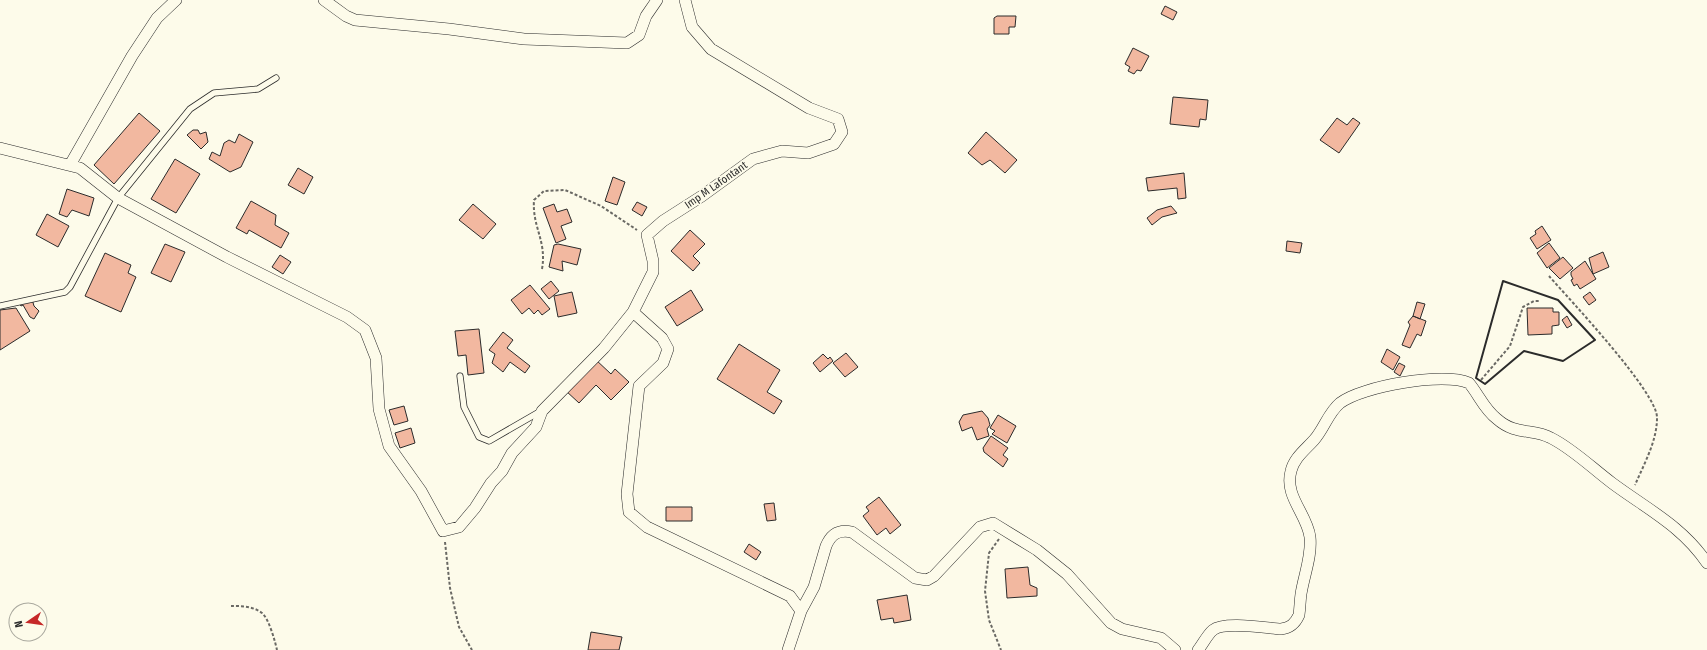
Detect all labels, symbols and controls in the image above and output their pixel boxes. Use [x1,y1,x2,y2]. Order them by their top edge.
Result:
street label: Imp M Lafontant [682,158,750,211]
north arrow [8,602,48,642]
text: N [12,619,26,629]

